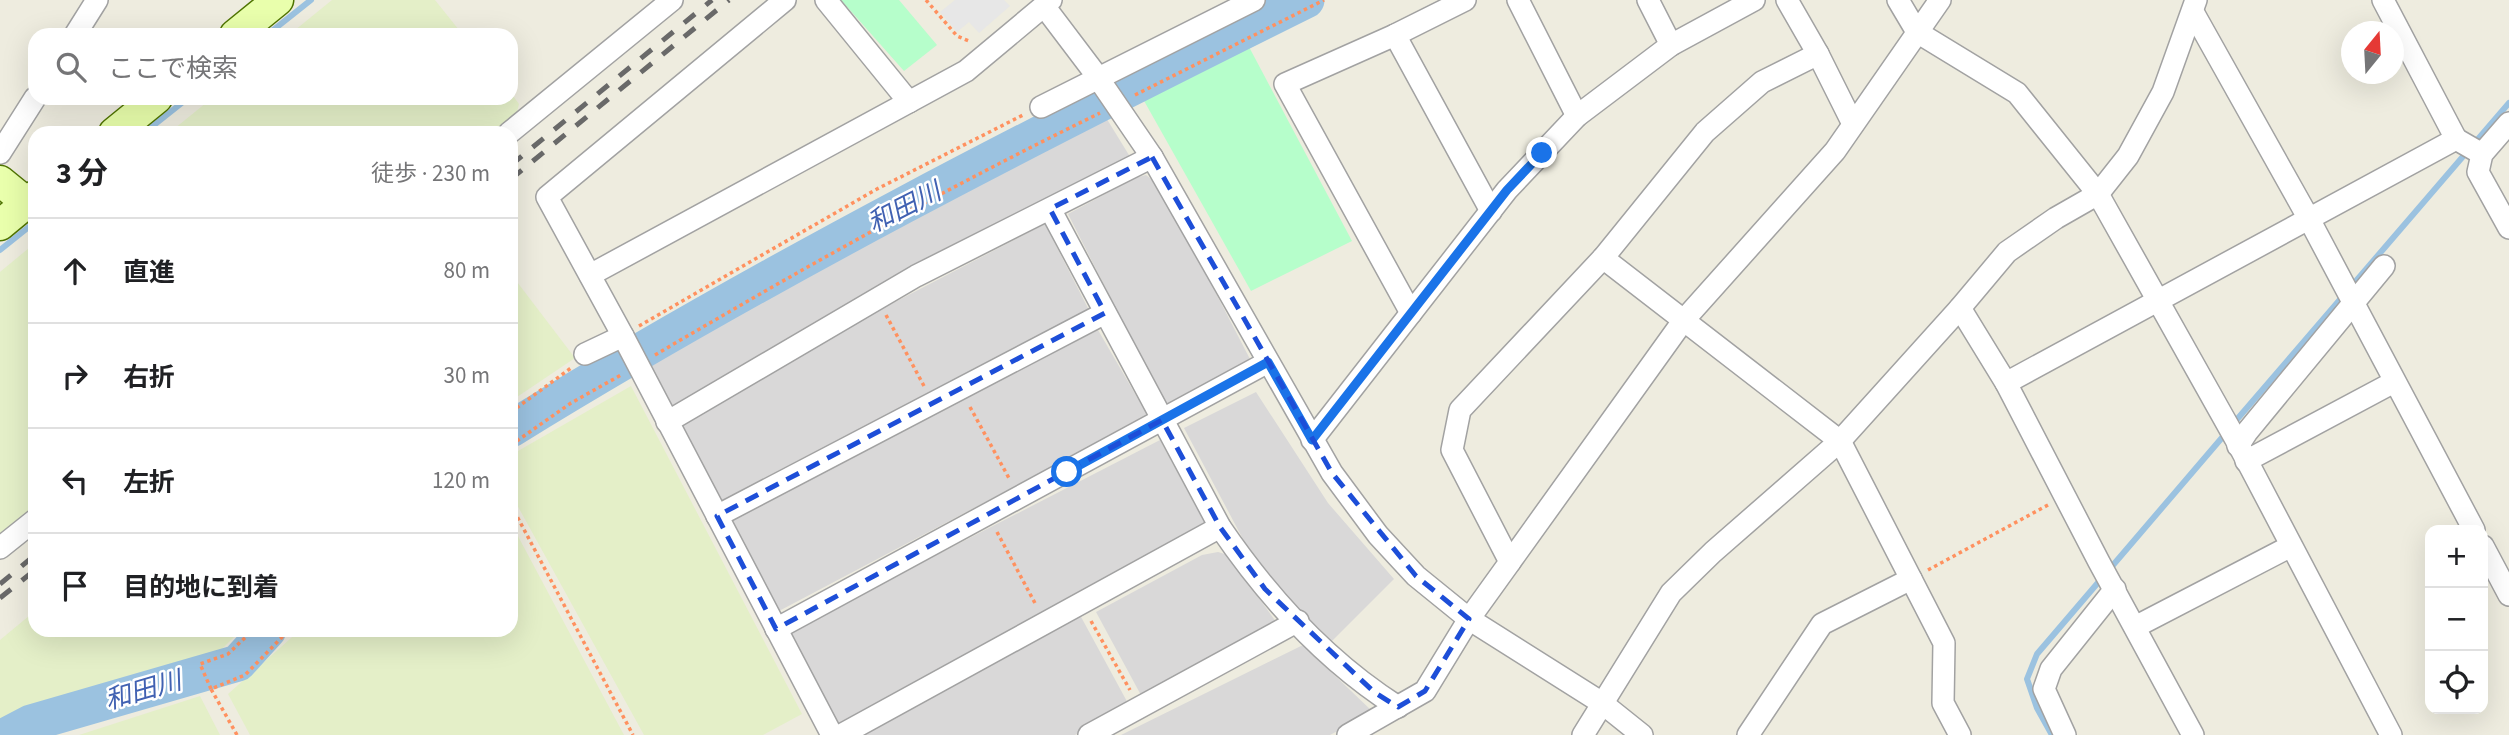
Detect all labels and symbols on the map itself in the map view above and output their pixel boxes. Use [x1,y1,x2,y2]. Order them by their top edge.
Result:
north arrow [2341,21,2404,84]
route end [1526,137,1557,168]
water label: 和田川 [861,172,950,242]
route start [1051,456,1082,487]
water label: 和田川 [101,661,189,719]

